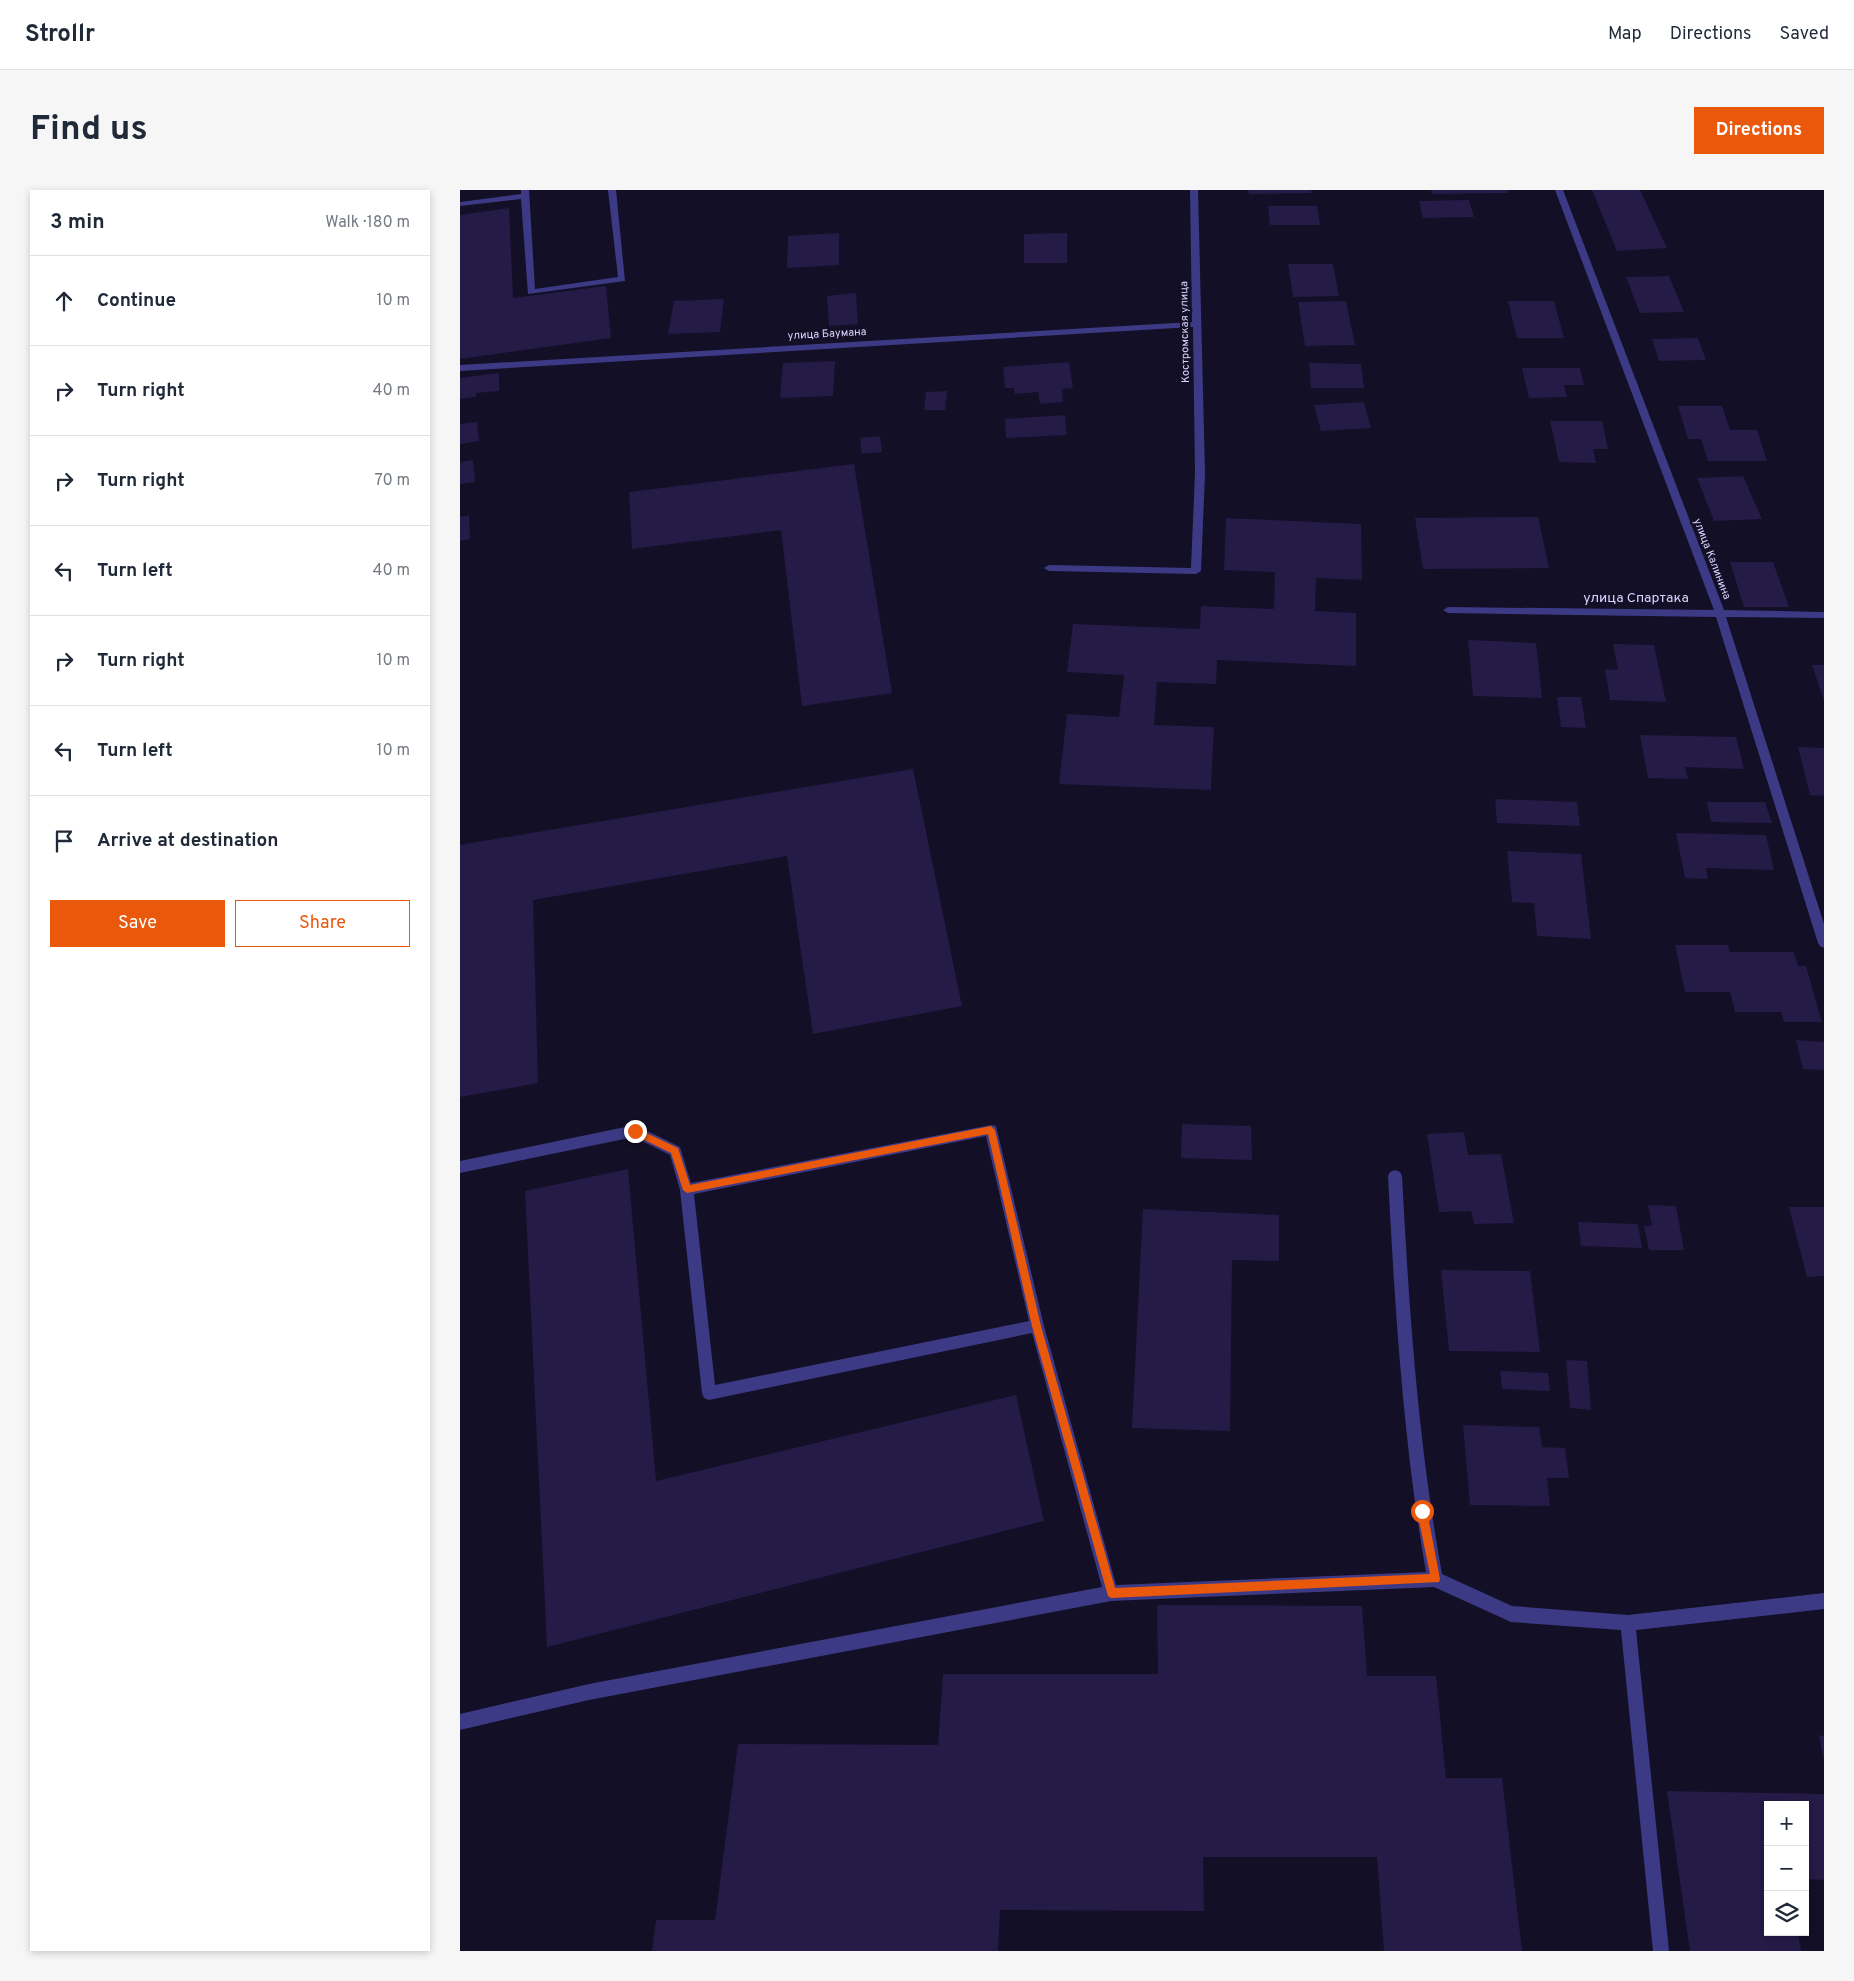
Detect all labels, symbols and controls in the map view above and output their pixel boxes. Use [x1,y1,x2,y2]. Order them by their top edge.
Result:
text: Strollr [25,20,95,50]
text: Map [1608,23,1642,46]
text: Directions [1670,23,1752,46]
text: Saved [1780,23,1829,46]
button: Directions [1694,107,1824,154]
text: Find us [30,108,148,152]
text: 3 min [50,209,105,236]
text: Walk · 180 m [325,213,410,233]
street label: Костромская улица [1177,281,1193,383]
icon: ahead [50,287,78,315]
text: Continue [97,289,176,313]
text: 10 m [376,291,410,311]
street label: улица Баумана [787,325,867,343]
icon: right [50,377,78,405]
text: Turn right [97,379,185,403]
text: 40 m [372,381,410,401]
icon: right [50,467,78,495]
text: Turn right [97,469,185,493]
text: 70 m [375,471,410,491]
street label: улица Калинина [1690,516,1734,602]
icon: left [50,557,78,585]
text: Turn left [97,559,173,583]
text: 40 m [372,561,410,581]
street label: улица Спартака [1583,590,1689,607]
icon: right [50,647,78,675]
text: Turn right [97,649,185,673]
text: 10 m [376,651,410,671]
icon: left [50,737,78,765]
text: Turn left [97,739,173,763]
text: 10 m [376,741,410,761]
icon: arrive [50,827,78,855]
text: Arrive at destination [97,829,278,853]
button: Save [50,900,225,947]
button: Share [235,900,410,947]
route end [624,1120,647,1143]
route start [1411,1500,1434,1523]
map controls [1764,1801,1809,1936]
button: + [1764,1801,1809,1846]
button: − [1764,1846,1809,1891]
button: layers [1764,1891,1809,1936]

